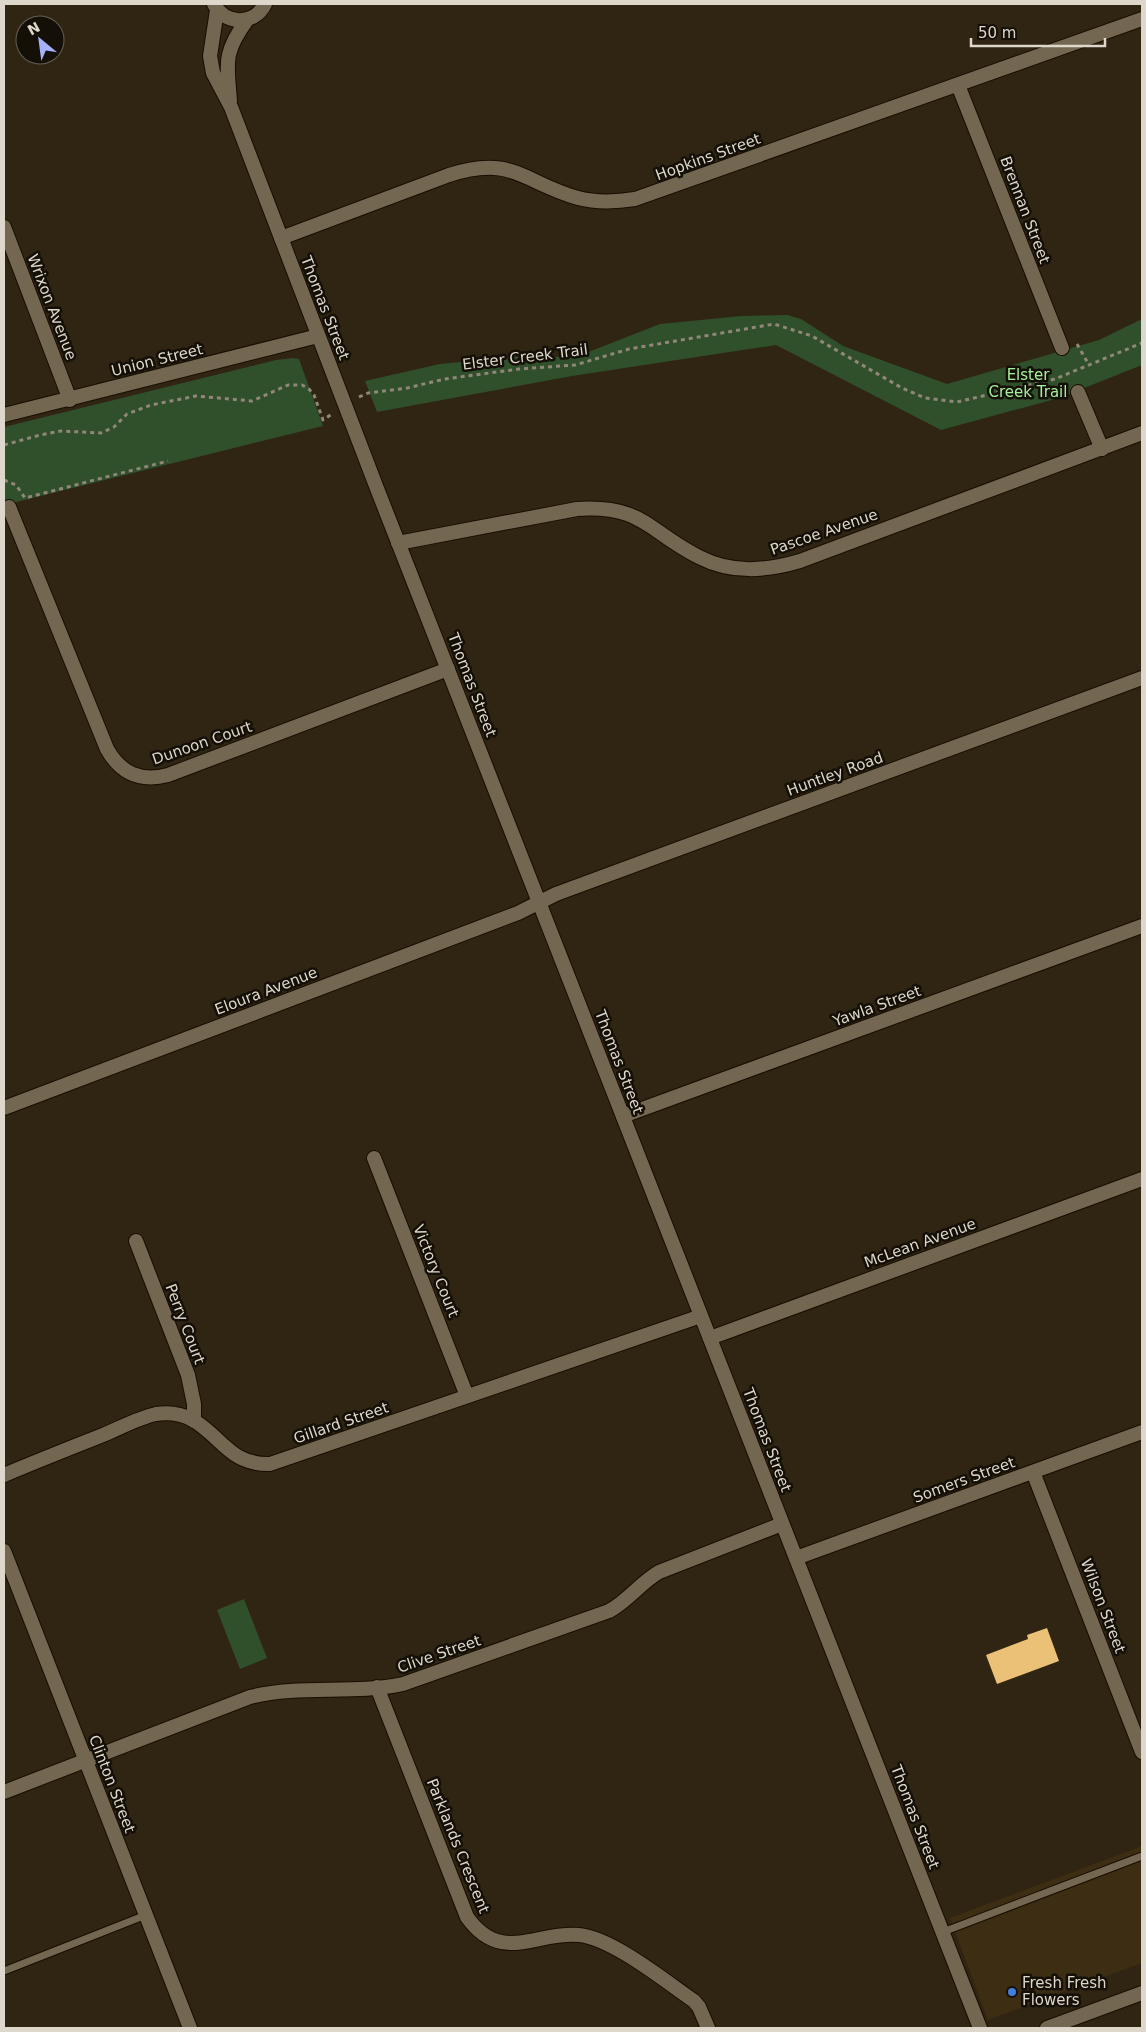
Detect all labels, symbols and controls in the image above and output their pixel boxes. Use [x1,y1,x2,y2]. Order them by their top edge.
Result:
north arrow [15,15,65,65]
scale bar [971,15,1105,47]
text: N [25,19,43,38]
text: 50 m [978,24,1016,42]
street label: Hopkins Street [653,130,763,184]
street label: Brennan Street [996,154,1054,266]
street label: Wrixon Avenue [24,251,80,363]
street label: Thomas Street [297,253,353,363]
street label: Union Street [109,340,205,380]
street label: Elster Creek Trail [461,340,589,374]
park label: Elster Creek Trail [989,366,1067,401]
street label: Pascoe Avenue [768,505,880,559]
street label: Thomas Street [444,630,500,740]
street label: Dunoon Court [150,717,254,769]
street label: Huntley Road [785,748,885,800]
street label: Eloura Avenue [212,963,320,1019]
street label: Yawla Street [830,982,924,1031]
street label: Thomas Street [591,1007,647,1117]
street label: McLean Avenue [862,1214,978,1272]
street label: Victory Court [409,1222,463,1320]
street label: Perry Court [161,1281,209,1367]
street label: Thomas Street [739,1385,795,1495]
street label: Gillard Street [291,1398,391,1448]
street label: Somers Street [911,1453,1017,1507]
street label: Wilson Street [1077,1556,1129,1656]
street label: Clive Street [395,1631,483,1677]
street label: Clinton Street [85,1733,139,1836]
street label: Thomas Street [887,1762,943,1872]
street label: Parklands Crescent [423,1776,493,1916]
place label: Fresh Fresh Flowers [1022,1974,1107,2009]
marker: Fresh Fresh Flowers [1006,1986,1018,1998]

